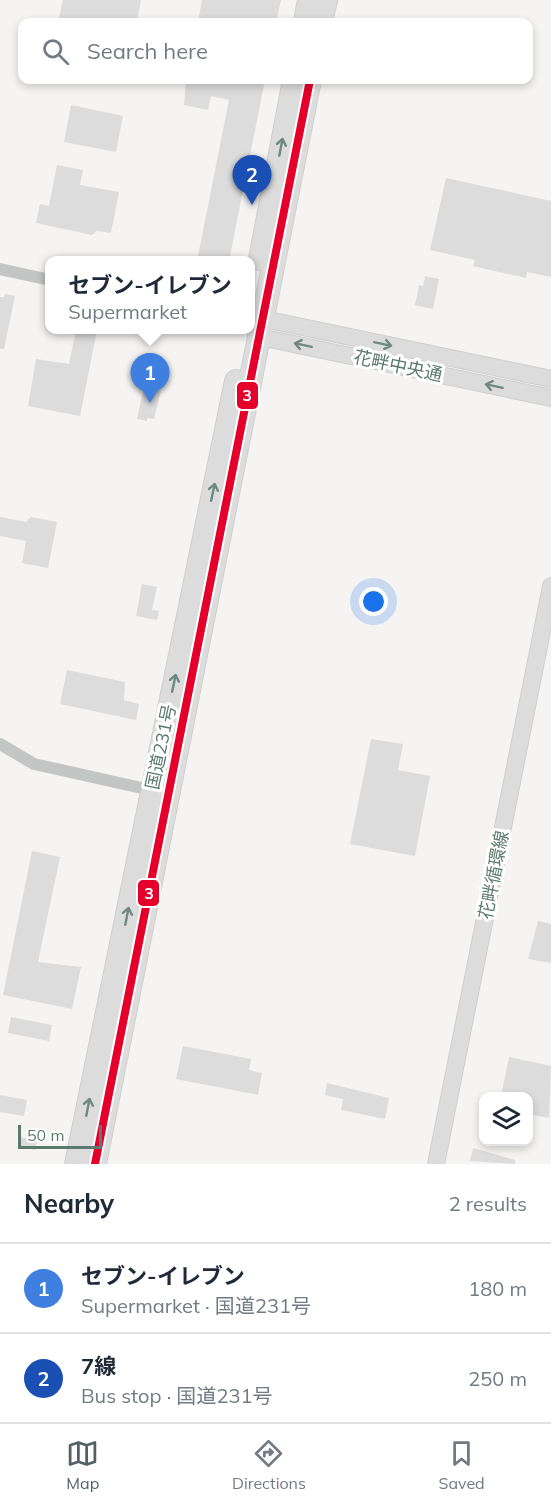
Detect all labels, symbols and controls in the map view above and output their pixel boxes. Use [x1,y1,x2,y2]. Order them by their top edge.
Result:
search box [18,18,533,84]
icon: search [39,35,72,68]
text: Search here [87,37,208,65]
one-way arrow [276,138,287,158]
pin: 2 [232,156,272,205]
popup [45,256,255,334]
text: セブン-イレブン [68,271,232,299]
text: Supermarket [68,299,187,324]
one-way arrow [294,339,313,351]
one-way arrow [373,339,392,350]
street label: 花畔中央通 [352,345,445,386]
pin: 1 [130,354,170,403]
one-way arrow [485,380,504,391]
line badge: 3 [236,381,259,410]
text: 3 [242,385,252,405]
one-way arrow [208,483,219,503]
your location [359,587,388,616]
one-way arrow [169,674,180,694]
street label: 国道231号 [140,702,181,792]
street label: 花畔循環線 [474,829,513,921]
line badge: 3 [137,879,160,907]
text: 3 [144,883,154,903]
one-way arrow [122,906,133,926]
map controls [479,1092,533,1146]
button: layers [479,1092,533,1146]
one-way arrow [83,1097,94,1117]
scale bar [18,1122,102,1150]
text: 50 m [27,1125,64,1145]
text: Nearby [24,1187,114,1220]
text: 2 results [449,1191,527,1216]
text: セブン-イレブン [81,1262,245,1290]
text: 1 [38,1276,50,1301]
text: 180 m [468,1276,527,1301]
text: Supermarket · 国道231号 [81,1293,311,1318]
text: 7線 [81,1352,116,1380]
text: 2 [38,1366,50,1391]
text: 250 m [468,1366,527,1391]
text: Bus stop · 国道231号 [81,1383,272,1408]
tab: Map [66,1437,99,1493]
tab: Directions [232,1437,306,1493]
tab: Saved [439,1437,485,1493]

